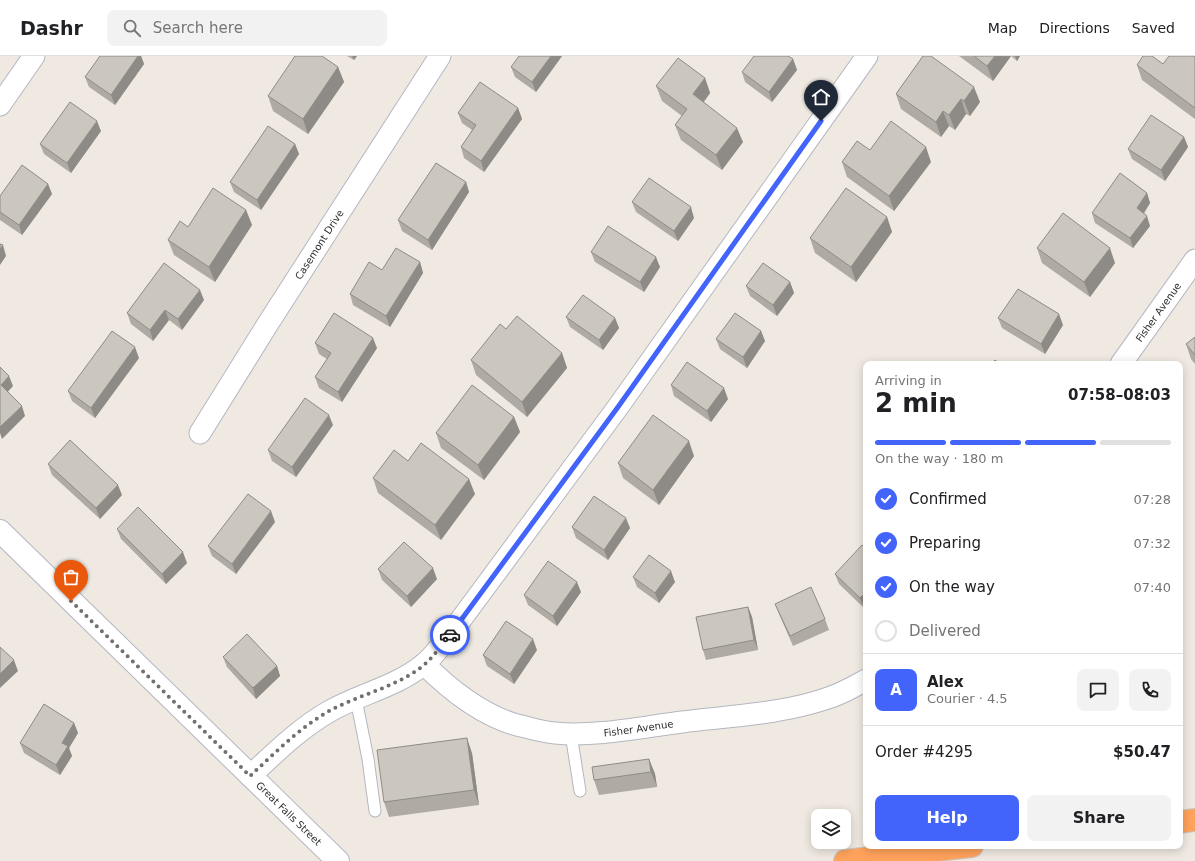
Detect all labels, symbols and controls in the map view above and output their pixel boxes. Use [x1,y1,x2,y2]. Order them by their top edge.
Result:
search box [107,10,387,46]
text: Dashr [20,17,83,39]
icon: search [121,17,143,39]
text: Search here [153,19,243,37]
text: Map [988,20,1017,36]
text: Directions [1039,20,1110,36]
text: Saved [1132,20,1175,36]
pin [804,80,838,121]
icon: home [810,86,832,108]
street label: Casemont Drive [293,208,346,281]
street label: Fisher Avenue [1134,280,1183,344]
text: Arriving in [875,373,942,388]
text: 07:58–08:03 [1068,386,1171,404]
text: 2 min [875,388,957,418]
text: On the way · 180 m [875,451,1003,466]
icon: check [875,488,897,510]
text: Confirmed [909,490,987,508]
text: 07:28 [1134,492,1171,507]
icon: check [875,532,897,554]
text: Preparing [909,534,981,552]
text: 07:32 [1134,536,1171,551]
pin [54,560,88,601]
icon: bag [60,566,82,588]
icon: check [875,576,897,598]
text: On the way [909,578,995,596]
text: 07:40 [1134,580,1171,595]
courier [430,615,470,655]
text: Delivered [909,622,981,640]
icon: car [439,624,461,646]
button: chat [1077,669,1119,711]
button: phone [1129,669,1171,711]
text: Alex [927,673,964,691]
text: A [890,681,902,699]
text: Courier · 4.5 [927,691,1008,706]
street label: Fisher Avenue [603,718,674,738]
text: Order #4295 [875,743,973,761]
text: $50.47 [1113,743,1171,761]
street label: Great Falls Street [254,779,324,848]
button: Help [875,795,1019,841]
button: Share [1027,795,1171,841]
map controls [811,809,851,849]
button: layers [811,809,851,849]

